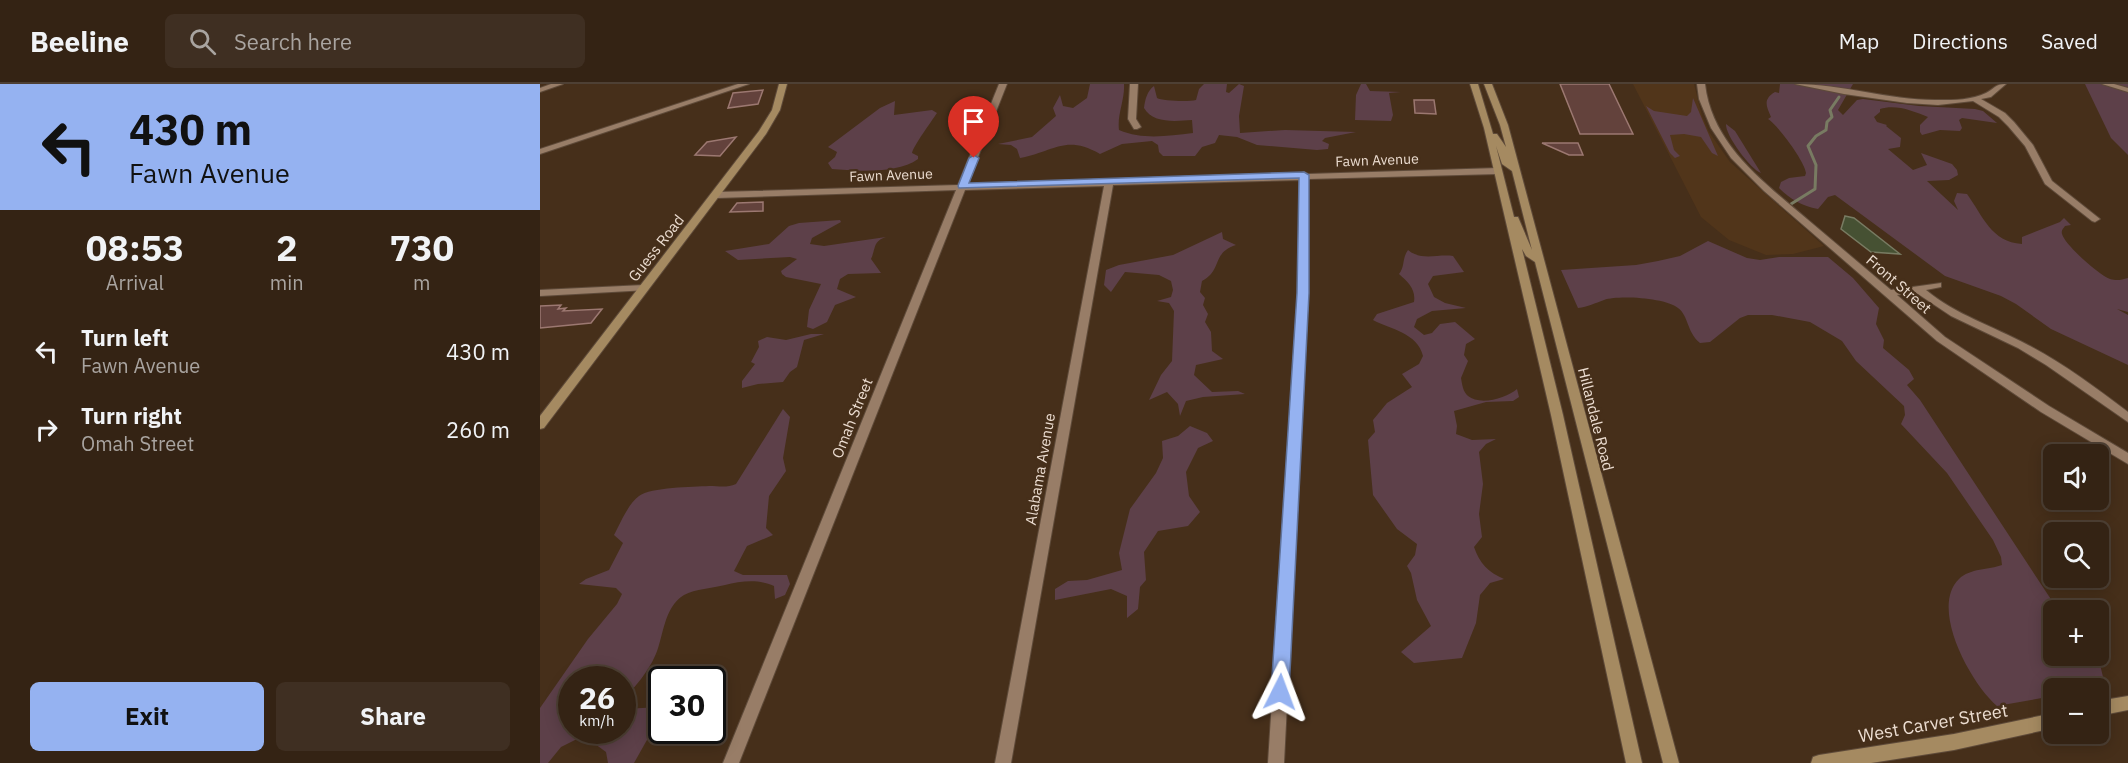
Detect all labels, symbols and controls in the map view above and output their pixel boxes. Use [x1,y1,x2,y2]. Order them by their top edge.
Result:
search box [165,14,585,68]
text: Beeline [30,23,129,60]
icon: search [186,25,219,58]
text: Search here [234,27,352,56]
text: Map [1839,27,1879,55]
text: Directions [1912,27,2008,55]
text: Saved [2041,27,2098,55]
pin [948,96,999,158]
text: 430 m [129,102,252,157]
icon: arrive [957,105,990,138]
icon: left [30,108,108,186]
street label: Fawn Avenue [1335,150,1419,170]
text: Fawn Avenue [129,155,290,190]
street label: Fawn Avenue [849,165,933,185]
street label: Guess Road [624,211,688,285]
text: 08:53 [86,224,184,271]
text: 2 [276,224,298,271]
text: 730 [389,224,454,271]
street label: Front Street [1862,250,1936,318]
text: Arrival [106,269,164,296]
text: min [270,269,304,296]
text: m [413,269,431,296]
text: Turn left [81,323,169,352]
icon: left [30,335,63,368]
text: 430 m [446,337,510,366]
text: Fawn Avenue [81,352,200,379]
street label: Hillandale Road [1574,365,1618,473]
street label: Omah Street [827,375,877,461]
text: Turn right [81,401,182,430]
street label: Alabama Avenue [1021,412,1059,526]
icon: right [30,413,63,446]
text: 260 m [446,415,510,444]
text: Omah Street [81,430,194,457]
map controls [2043,444,2109,744]
button: sound [2043,444,2109,510]
button: search [2043,522,2109,588]
button: + [2043,600,2109,666]
position arrow [1248,660,1312,724]
speed limit sign: 30 [648,666,726,744]
text: 26 [579,678,615,717]
button: − [2043,678,2109,744]
button: Exit [30,682,264,751]
button: Share [276,682,510,751]
street label: West Carver Street [1857,699,2009,747]
text: km/h [579,711,615,730]

